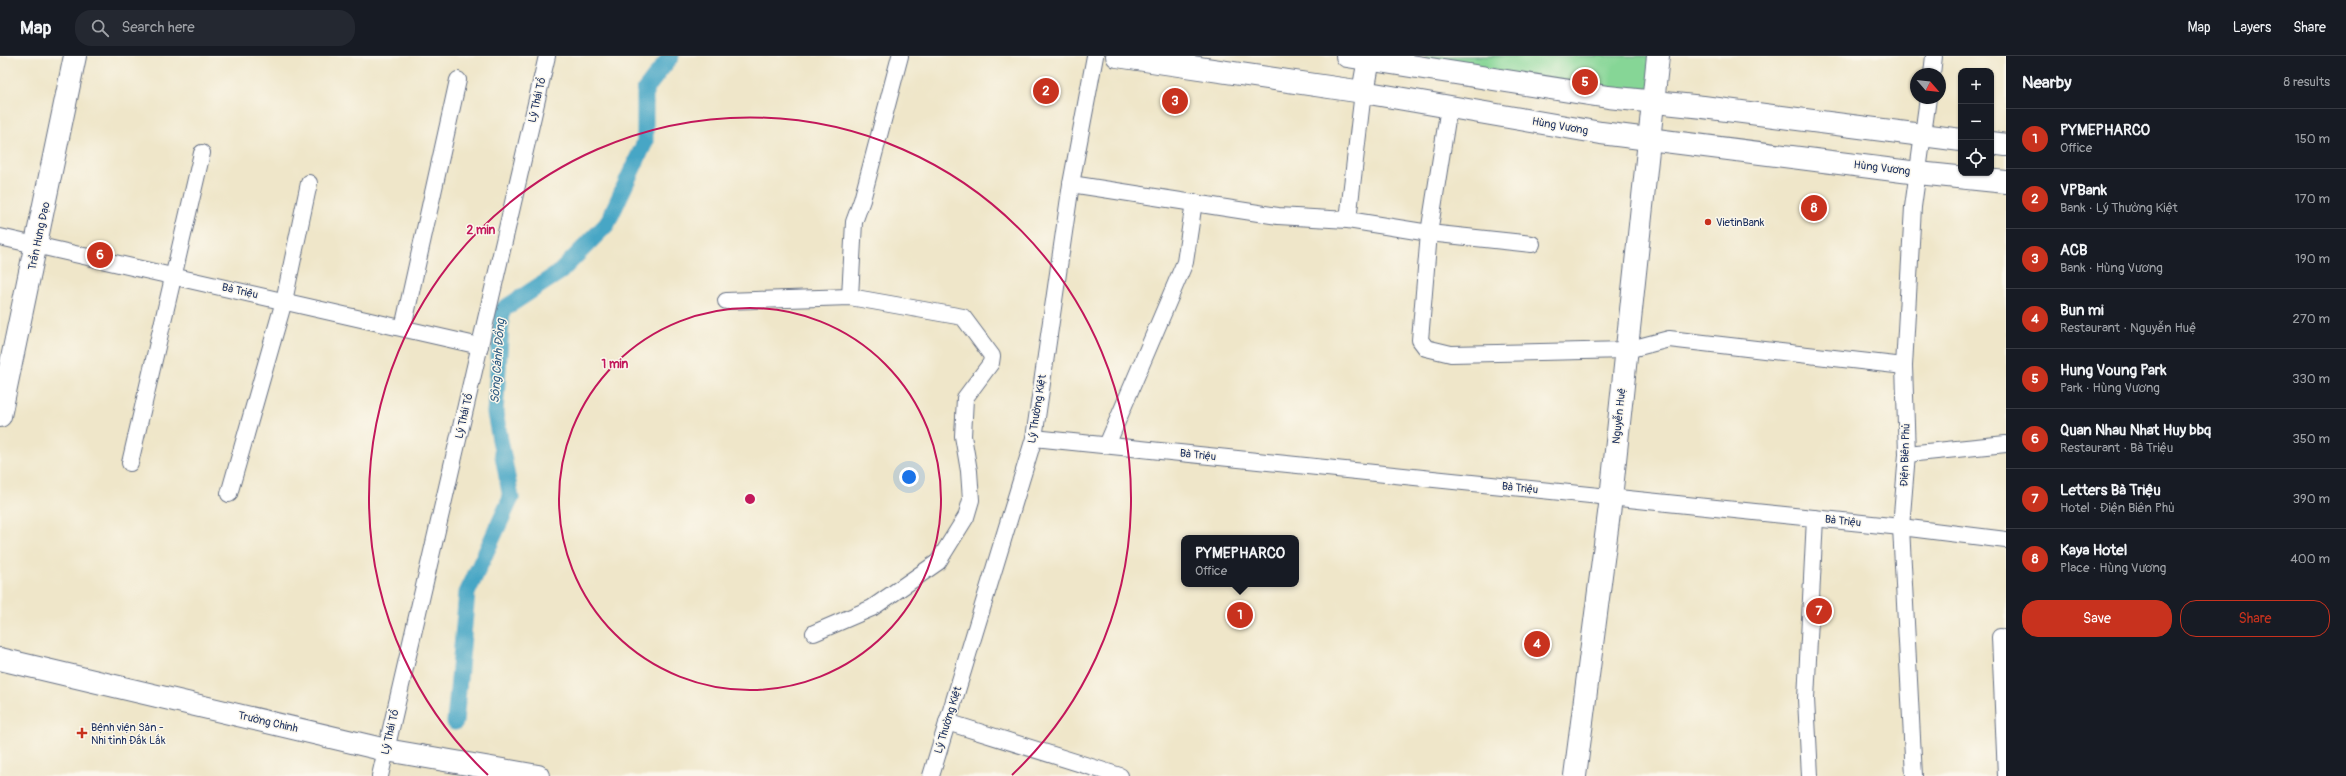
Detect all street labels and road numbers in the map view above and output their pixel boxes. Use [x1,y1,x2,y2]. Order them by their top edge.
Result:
street label: Lý Thái Tổ [525,76,549,124]
street label: Hùng Vương [1531,115,1590,137]
street label: Hùng Vương [1853,158,1911,178]
street label: Trần Hưng Đạo [24,200,53,271]
street label: Bà Triệu [221,281,259,301]
street label: Lý Thường Kiệt [1025,373,1049,444]
street label: Nguyễn Huệ [1609,387,1628,445]
street label: Lý Thái Tổ [452,392,476,440]
street label: Điện Biên Phủ [1897,423,1913,487]
street label: Bà Triệu [1179,447,1217,463]
street label: Bà Triệu [1501,480,1539,496]
street label: Bà Triệu [1824,513,1862,529]
street label: Lý Thường Kiệt [932,684,965,755]
street label: Lý Thái Tổ [378,708,402,756]
street label: Trường Chinh [237,709,299,735]

